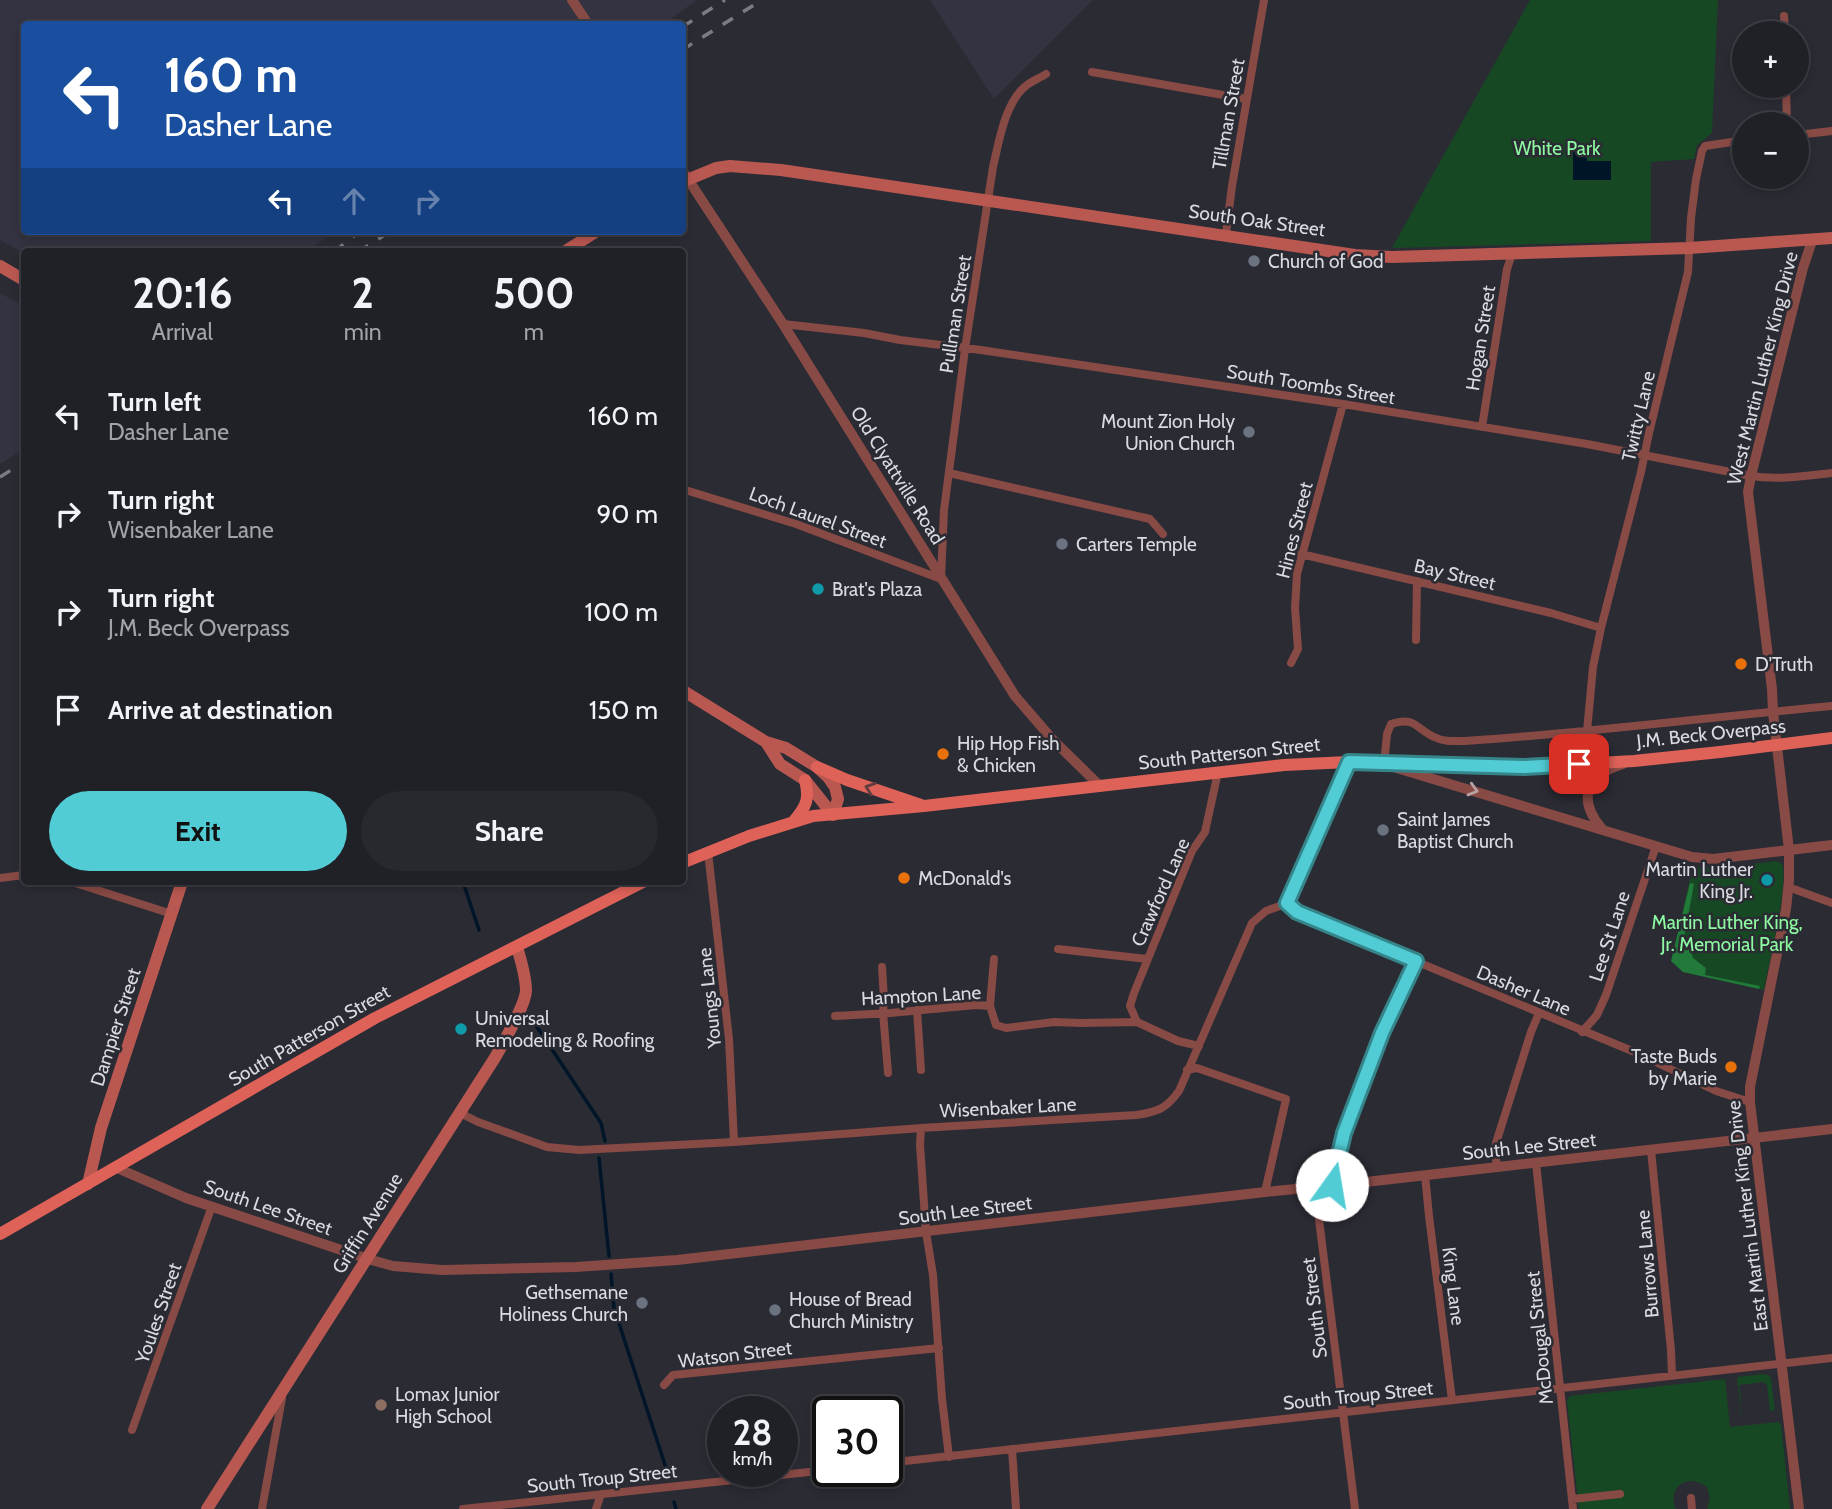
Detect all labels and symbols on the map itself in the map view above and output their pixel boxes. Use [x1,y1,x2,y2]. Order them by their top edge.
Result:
street label: Tillman Street [1207,56,1250,171]
park label: White Park [1514,137,1601,160]
street label: South Oak Street [1187,200,1327,242]
street label: West Martin Luther King Drive [1722,249,1803,487]
place label: Church of God [1268,250,1384,273]
street label: Pullman Street [935,253,976,375]
marker: Church of God [1246,253,1262,269]
street label: Hogan Street [1461,283,1500,392]
street label: South Toombs Street [1225,360,1397,409]
street label: Twitty Lane [1617,368,1660,464]
street label: Old Clyattville Road [846,402,949,549]
place label: Mount Zion Holy Union Church [1101,410,1235,455]
marker: Mount Zion Holy Union Church [1241,424,1257,440]
street label: Hines Street [1271,479,1318,581]
street label: Loch Laurel Street [746,482,890,553]
place label: Carters Temple [1076,533,1197,556]
marker: Carters Temple [1054,536,1070,552]
street label: Bay Street [1412,554,1498,595]
place label: Brat's Plaza [832,578,922,601]
marker: Brat's Plaza [810,581,826,597]
place label: D'Truth [1755,653,1813,676]
marker: D'Truth [1733,656,1749,672]
street label: J.M. Beck Overpass [1634,714,1787,753]
place label: Hip Hop Fish & Chicken [957,732,1060,777]
street label: South Patterson Street [1137,732,1322,774]
pin [1549,734,1609,794]
marker: Hip Hop Fish & Chicken [935,746,951,762]
one-way arrow [865,781,877,796]
one-way arrow [1466,782,1478,796]
place label: Saint James Baptist Church [1397,808,1514,853]
marker: Saint James Baptist Church [1375,822,1391,838]
street label: Crawford Lane [1126,834,1195,950]
place label: Martin Luther King Jr. [1645,858,1753,903]
place label: McDonald's [918,867,1012,890]
marker: McDonald's [896,870,912,886]
marker: Martin Luther King Jr. [1759,872,1775,888]
street label: Lee St Lane [1584,888,1635,984]
park label: Martin Luther King, Jr. Memorial Park [1651,911,1803,956]
street label: Youngs Lane [693,946,726,1050]
street label: Dasher Lane [1473,960,1575,1021]
street label: Dampier Street [86,965,146,1089]
street label: South Patterson Street [224,980,395,1091]
street label: Hampton Lane [860,981,982,1010]
place label: Universal Remodeling & Roofing [475,1007,655,1052]
marker: Universal Remodeling & Roofing [453,1021,469,1037]
place label: Taste Buds by Marie [1631,1045,1717,1090]
marker: Taste Buds by Marie [1723,1059,1739,1075]
street label: Wisenbaker Lane [939,1092,1077,1123]
street label: East Martin Luther King Drive [1722,1099,1773,1333]
street label: South Lee Street [1461,1128,1598,1165]
position arrow [1295,1148,1369,1222]
street label: Griffin Avenue [327,1168,408,1278]
street label: South Lee Street [201,1175,336,1240]
street label: South Lee Street [897,1191,1034,1230]
street label: Burrows Lane [1631,1209,1664,1319]
street label: King Lane [1437,1246,1470,1327]
street label: South Street [1297,1256,1332,1360]
street label: Youles Street [130,1259,187,1367]
street label: McDougal Street [1521,1270,1558,1406]
place label: Gethsemane Holiness Church [499,1281,628,1326]
place label: House of Bread Church Ministry [789,1288,914,1333]
marker: Gethsemane Holiness Church [634,1295,650,1311]
marker: House of Bread Church Ministry [767,1302,783,1318]
street label: Watson Street [677,1336,794,1373]
street label: South Troup Street [1282,1376,1435,1415]
place label: Lomax Junior High School [395,1383,500,1428]
speed limit sign: 30 [812,1396,903,1487]
marker: Lomax Junior High School [373,1397,389,1413]
street label: South Troup Street [526,1459,679,1498]

